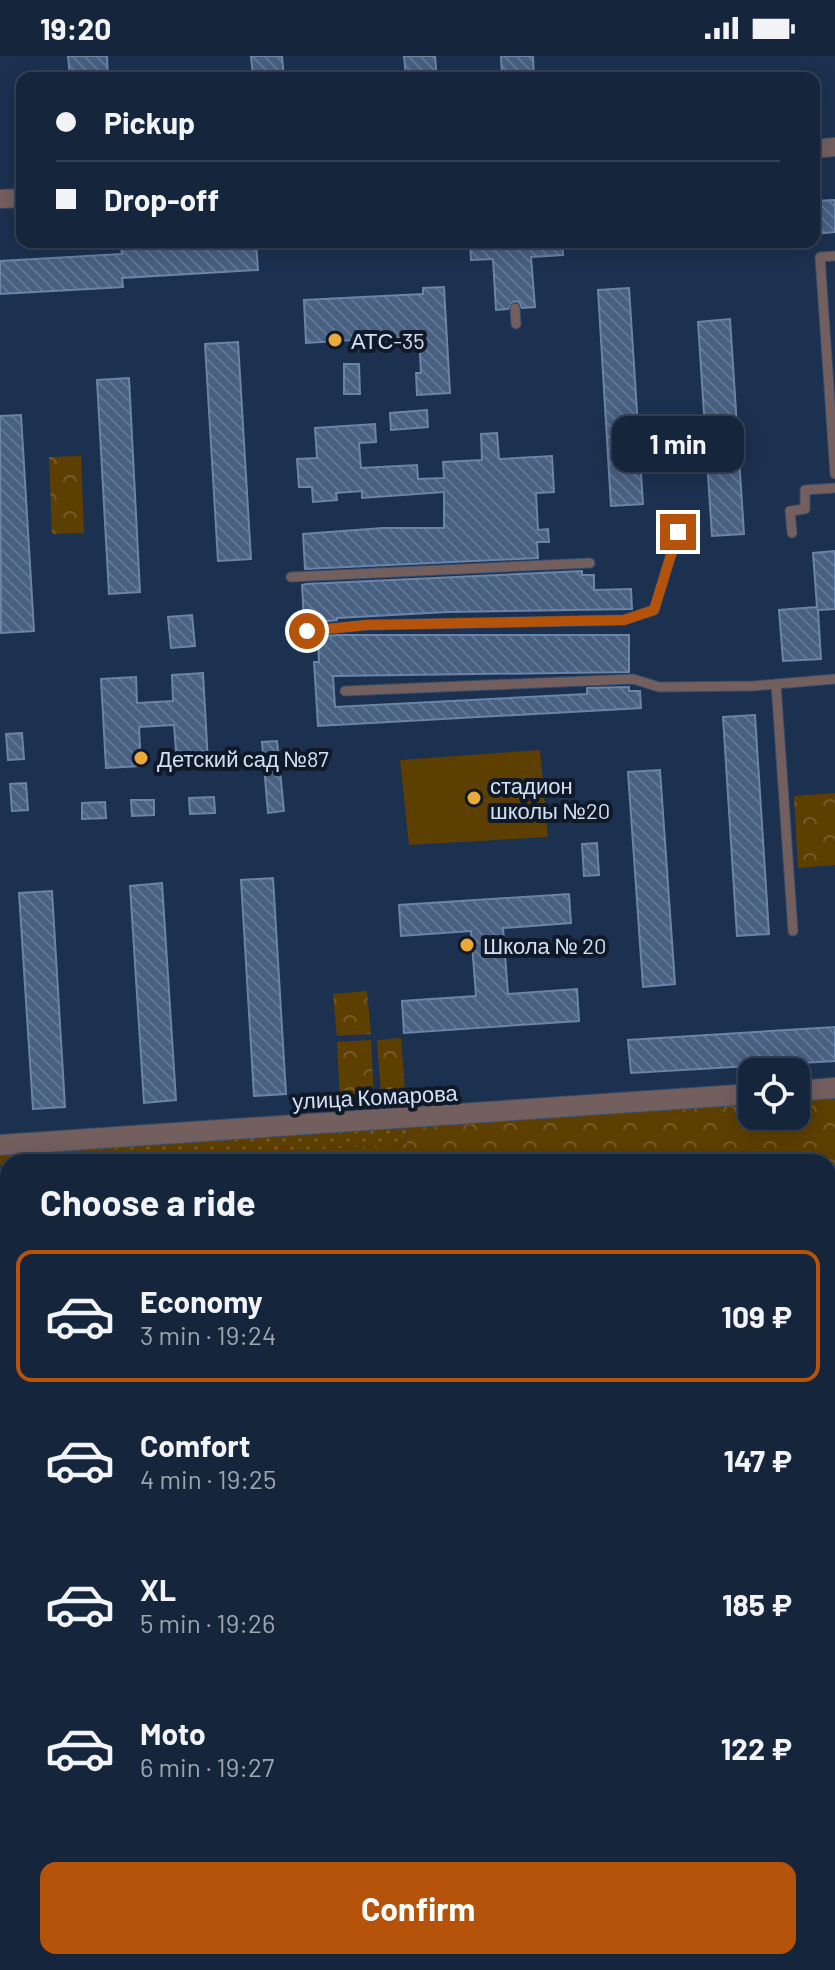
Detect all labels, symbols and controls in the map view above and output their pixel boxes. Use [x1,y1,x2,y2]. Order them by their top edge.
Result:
text: 19:20 [40,10,111,46]
text: Pickup [104,104,195,140]
text: Drop-off [104,181,219,217]
place label: АТС-35 [351,327,425,353]
marker: АТС-35 [326,331,344,349]
callout: 1 min [612,416,744,472]
text: 1 min [650,428,706,459]
route end [660,514,696,550]
route start [289,613,325,649]
place label: Детский сад №87 [157,745,329,772]
marker: Детский сад №87 [132,749,150,767]
place label: стадион школы №20 [490,772,610,823]
marker: стадион школы №20 [465,789,483,807]
place label: Школа № 20 [483,932,606,958]
marker: Школа № 20 [458,936,476,954]
map controls [738,1058,810,1130]
button: locate [738,1058,810,1130]
street label: улица Комарова [292,1079,459,1114]
text: Choose a ride [40,1180,256,1223]
icon: car [44,1280,116,1352]
text: Economy [140,1283,263,1319]
text: 109 ₽ [721,1298,792,1334]
text: 3 min · 19:24 [140,1319,276,1350]
icon: car [44,1424,116,1496]
text: Comfort [140,1427,250,1463]
text: 147 ₽ [723,1442,792,1478]
text: 4 min · 19:25 [140,1463,276,1494]
icon: car [44,1568,116,1640]
text: XL [140,1571,176,1607]
text: 185 ₽ [722,1586,792,1622]
text: 5 min · 19:26 [140,1607,275,1638]
icon: car [44,1712,116,1784]
text: Moto [140,1715,206,1751]
text: 122 ₽ [721,1730,792,1766]
text: 6 min · 19:27 [140,1751,274,1782]
button: Confirm [40,1862,796,1954]

